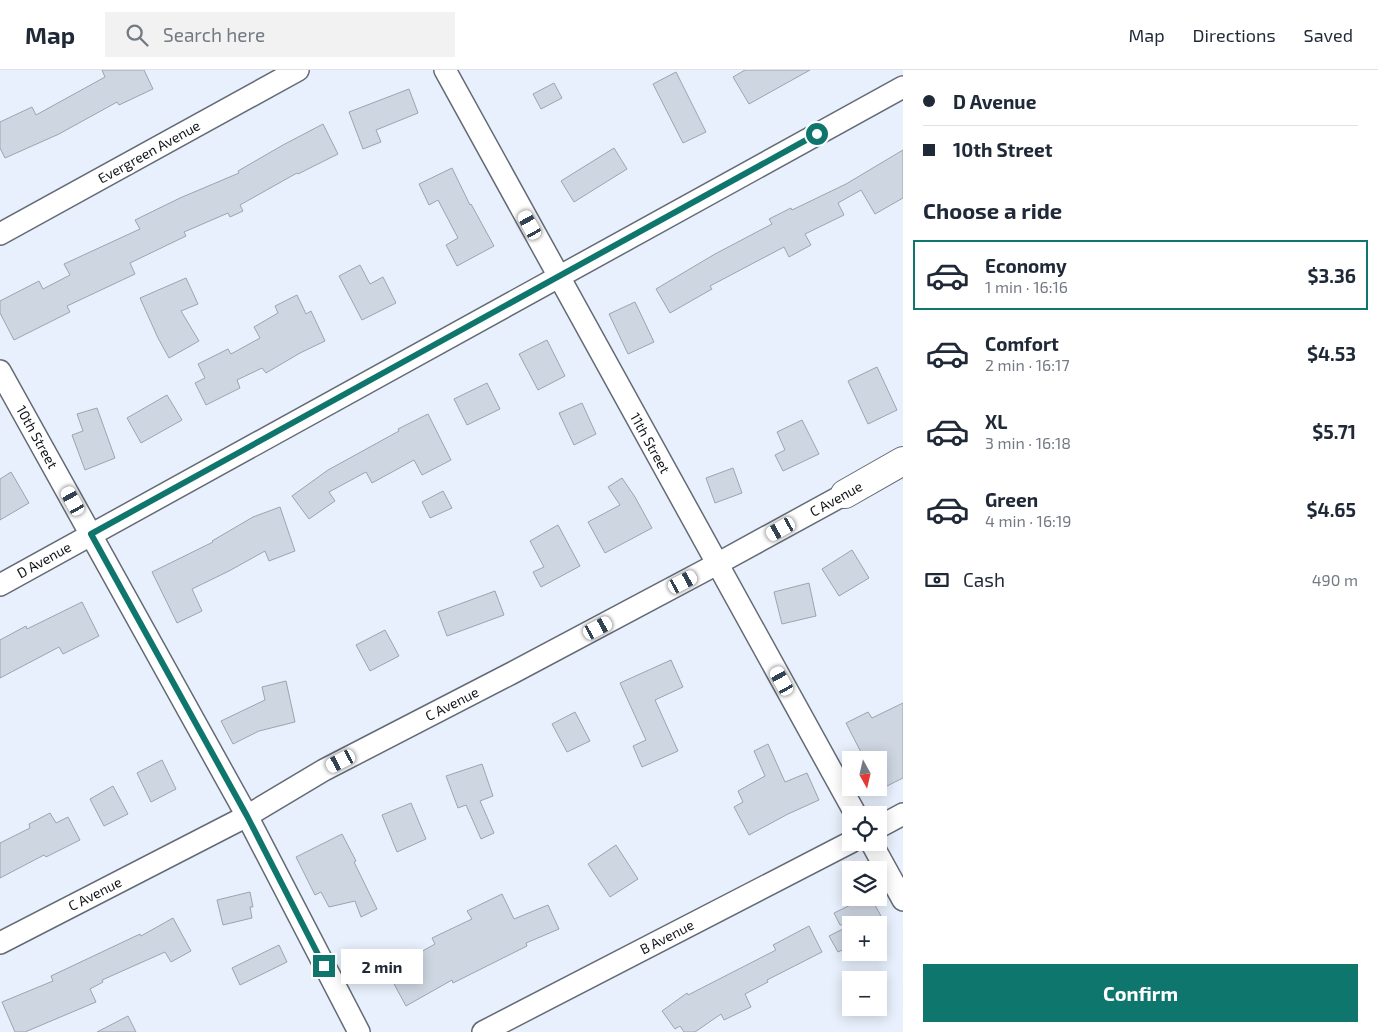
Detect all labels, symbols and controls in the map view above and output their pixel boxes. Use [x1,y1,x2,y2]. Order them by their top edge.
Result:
search box [105,12,455,57]
text: Map [25,20,75,49]
icon: search [123,21,151,49]
text: Search here [163,23,265,46]
text: Map [1128,24,1165,46]
text: Directions [1193,24,1276,46]
text: Saved [1304,24,1353,46]
text: D Avenue [953,90,1036,113]
street label: Evergreen Avenue [95,116,203,187]
route start [806,123,828,145]
text: 10th Street [953,138,1053,161]
text: Choose a ride [923,197,1062,223]
car [516,208,543,242]
icon: car [925,253,970,298]
text: Economy [985,254,1067,277]
text: $3.36 [1308,264,1356,287]
text: 1 min · 16:16 [985,277,1068,296]
icon: car [925,331,970,376]
text: Comfort [985,332,1059,355]
text: $4.53 [1307,342,1356,365]
text: 2 min · 16:17 [985,355,1070,374]
street label: 10th Street [13,402,62,471]
street label: 11th Street [627,409,674,476]
icon: car [925,409,970,454]
text: XL [985,410,1007,433]
text: $5.71 [1312,420,1356,443]
text: 3 min · 16:18 [985,433,1071,452]
street label: C Avenue [806,477,865,520]
car [59,484,86,518]
icon: car [925,487,970,532]
text: Green [985,488,1038,511]
text: $4.65 [1307,498,1356,521]
text: 4 min · 16:19 [985,511,1071,530]
car [764,515,797,543]
street label: D Avenue [14,538,74,581]
icon: cash [923,566,951,594]
car [666,568,699,596]
text: Cash [963,568,1005,591]
text: 490 m [1312,570,1358,589]
car [581,614,614,642]
car [768,664,795,698]
street label: C Avenue [422,683,481,724]
car [324,748,357,774]
north arrow [842,751,888,796]
map controls [842,751,887,1016]
button: locate [842,806,887,851]
button: layers [842,861,887,906]
street label: C Avenue [65,873,124,914]
street label: B Avenue [637,916,697,957]
button: + [842,916,887,961]
callout: 2 min [342,948,424,984]
route end [313,955,335,977]
text: 2 min [362,957,402,976]
button: Confirm [923,964,1358,1022]
button: − [842,971,887,1016]

